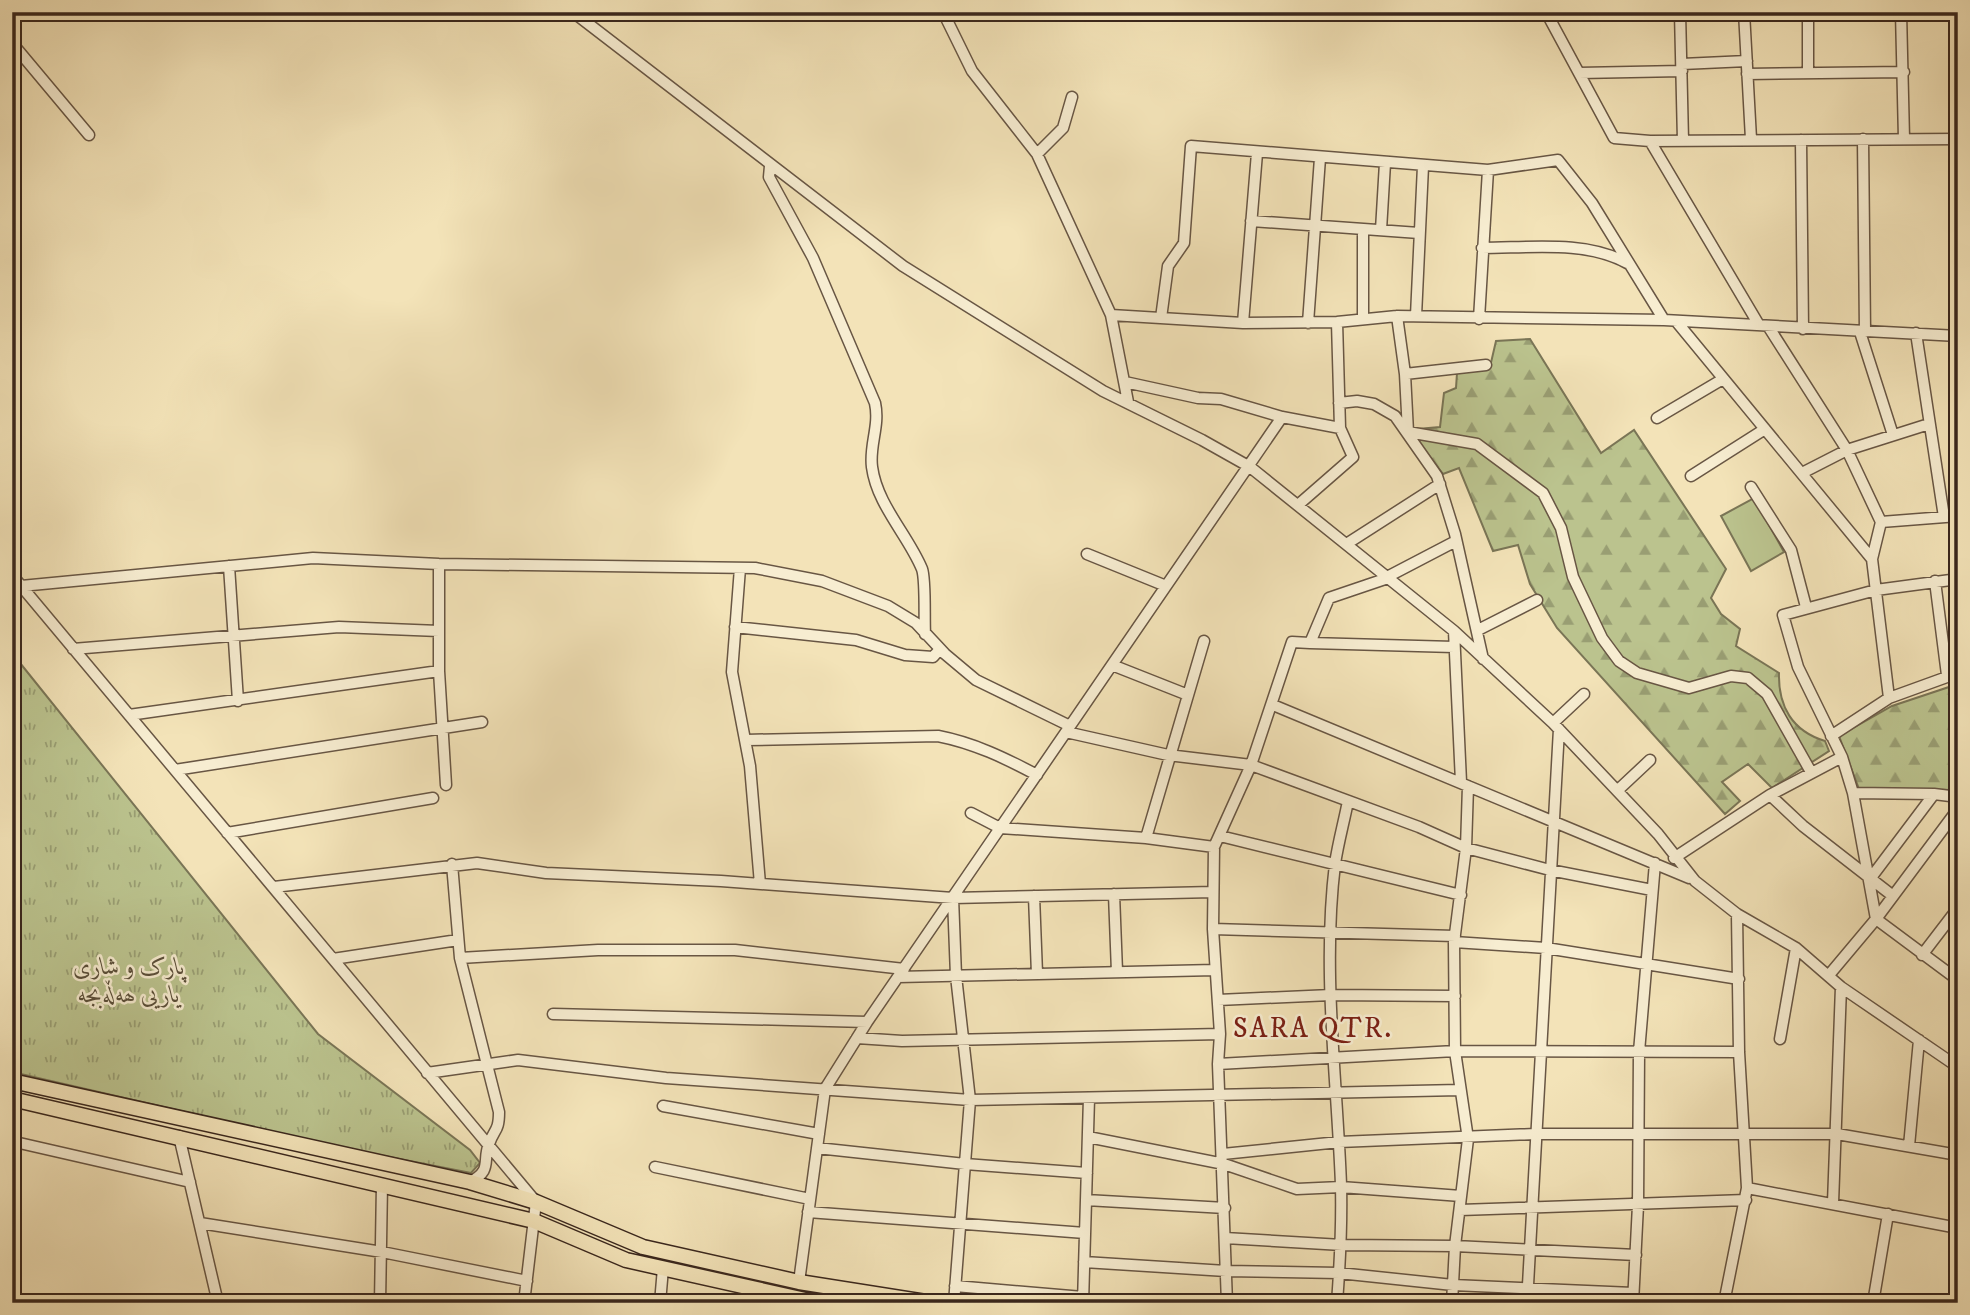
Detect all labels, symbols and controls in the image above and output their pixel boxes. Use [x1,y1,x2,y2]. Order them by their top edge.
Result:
park label: پارک و شاری یاریی ھەڵەبجە [73,952,188,1010]
district label: SARA QTR. [1233,1011,1393,1046]

